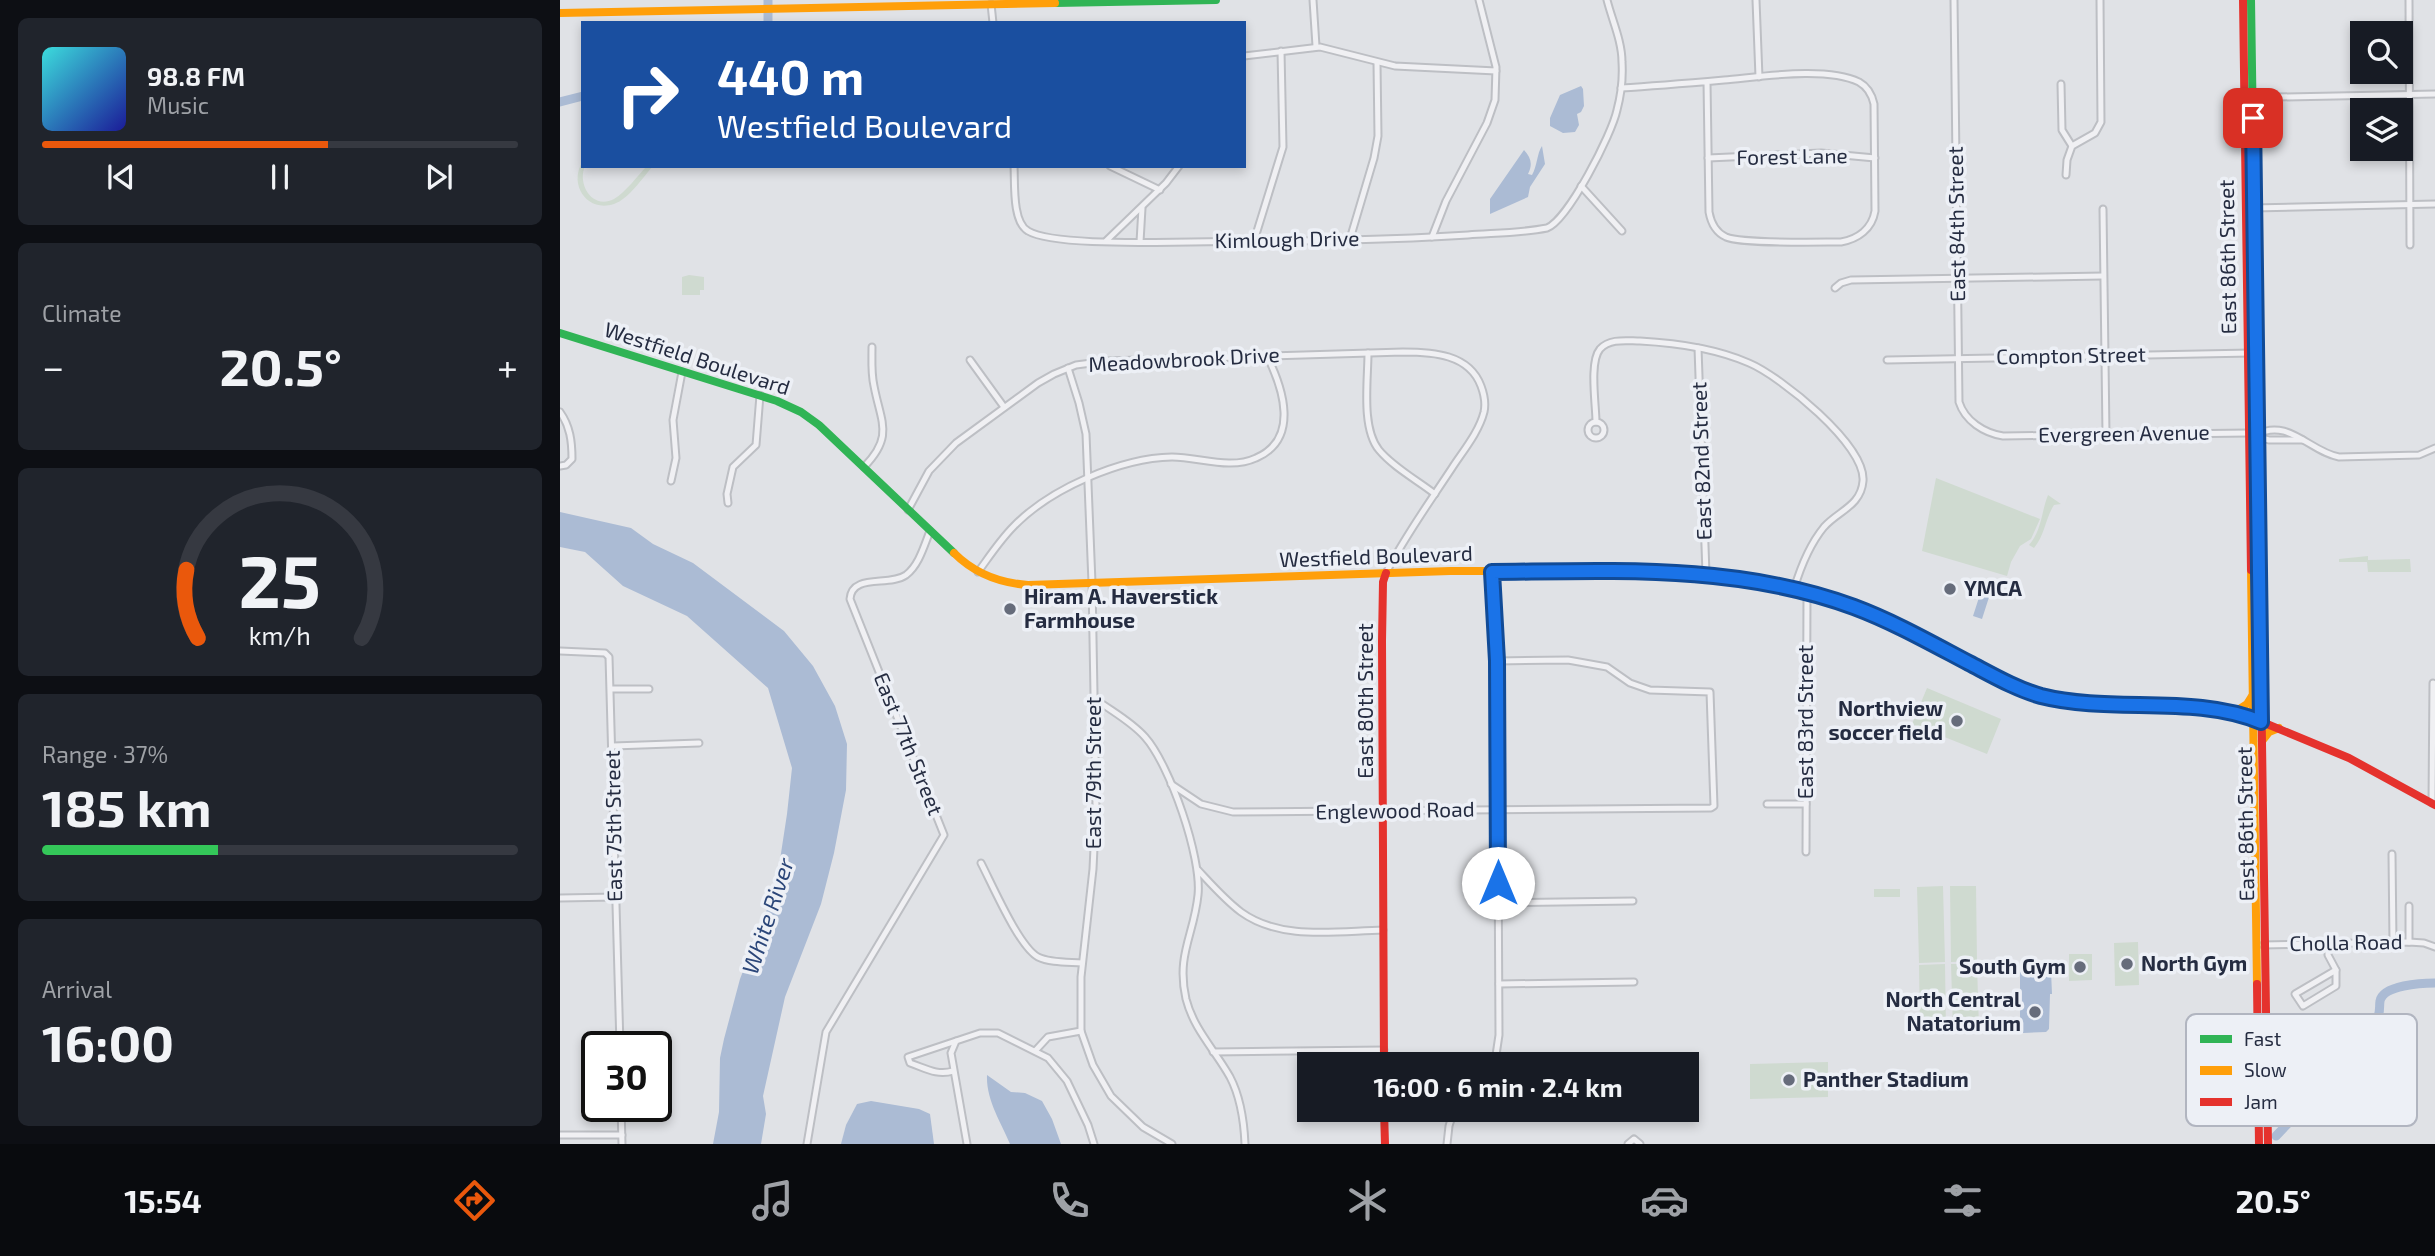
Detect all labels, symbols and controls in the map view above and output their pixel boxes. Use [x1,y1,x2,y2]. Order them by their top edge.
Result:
map controls [2350,21,2413,161]
button: search [2350,21,2413,84]
text: 440 m [717,46,864,105]
icon: right [602,49,693,140]
text: 98.8 FM [147,60,245,91]
pin [2223,88,2283,148]
text: Music [147,91,209,119]
button: layers [2350,98,2413,161]
icon: arrive [2234,99,2272,137]
text: Westfield Boulevard [717,106,1012,144]
street label: Forest Lane [1736,142,1848,169]
street label: East 84th Street [1942,146,1969,302]
icon: previous [102,158,140,196]
icon: pause [261,158,299,196]
icon: next [420,158,458,196]
street label: East 86th Street [2213,179,2240,335]
street label: Kimlough Drive [1214,225,1359,252]
text: Climate [42,299,122,327]
street label: Westfield Boulevard [602,316,793,399]
text: 20.5° [219,334,342,396]
street label: Meadowbrook Drive [1088,341,1280,376]
street label: Compton Street [1996,341,2146,368]
text: − [42,343,64,389]
text: + [497,343,518,389]
street label: East 82nd Street [1685,381,1716,541]
street label: Evergreen Avenue [2038,419,2210,446]
text: 25 [239,535,321,623]
street label: Westfield Boulevard [1279,540,1473,571]
place label: YMCA [1964,575,2022,600]
marker: YMCA [1942,581,1958,597]
place label: Hiram A. Haverstick Farmhouse [1024,583,1218,632]
marker: Hiram A. Haverstick Farmhouse [1002,601,1018,617]
text: km/h [249,620,311,650]
street label: East 80th Street [1352,623,1377,779]
street label: East 83rd Street [1792,645,1817,799]
street label: East 77th Street [869,669,949,818]
place label: Northview soccer field [1828,695,1943,744]
street label: East 79th Street [1080,697,1105,849]
marker: Northview soccer field [1949,713,1965,729]
text: Range · 37% [42,740,168,768]
street label: East 86th Street [2231,746,2258,902]
street label: East 75th Street [599,750,626,902]
text: 185 km [42,775,212,837]
street label: Englewood Road [1315,796,1475,823]
position arrow [1461,846,1535,920]
water label: White River [735,853,799,977]
street label: Cholla Road [2289,928,2403,955]
place label: North Gym [2141,950,2247,976]
place label: South Gym [1959,953,2066,979]
marker: North Gym [2119,956,2135,972]
marker: South Gym [2072,959,2088,975]
text: Arrival [42,975,112,1003]
place label: North Central Natatorium [1886,986,2021,1035]
marker: North Central Natatorium [2027,1004,2043,1020]
text: 16:00 [42,1010,174,1072]
legend [2186,1014,2417,1126]
text: Fast [2244,1027,2281,1050]
speed limit sign: 30 [581,1031,672,1122]
text: Slow [2244,1058,2287,1081]
place label: Panther Stadium [1803,1066,1969,1091]
text: 16:00 · 6 min · 2.4 km [1373,1071,1623,1102]
marker: Panther Stadium [1781,1072,1797,1088]
text: Jam [2244,1090,2278,1113]
icon: directions [450,1176,499,1225]
icon: music [748,1176,797,1225]
icon: phone [1045,1176,1094,1225]
icon: climate [1343,1176,1392,1225]
icon: car [1640,1176,1689,1225]
icon: filters [1938,1176,1987,1225]
text: 15:54 [124,1181,202,1219]
text: 20.5° [2235,1181,2311,1219]

